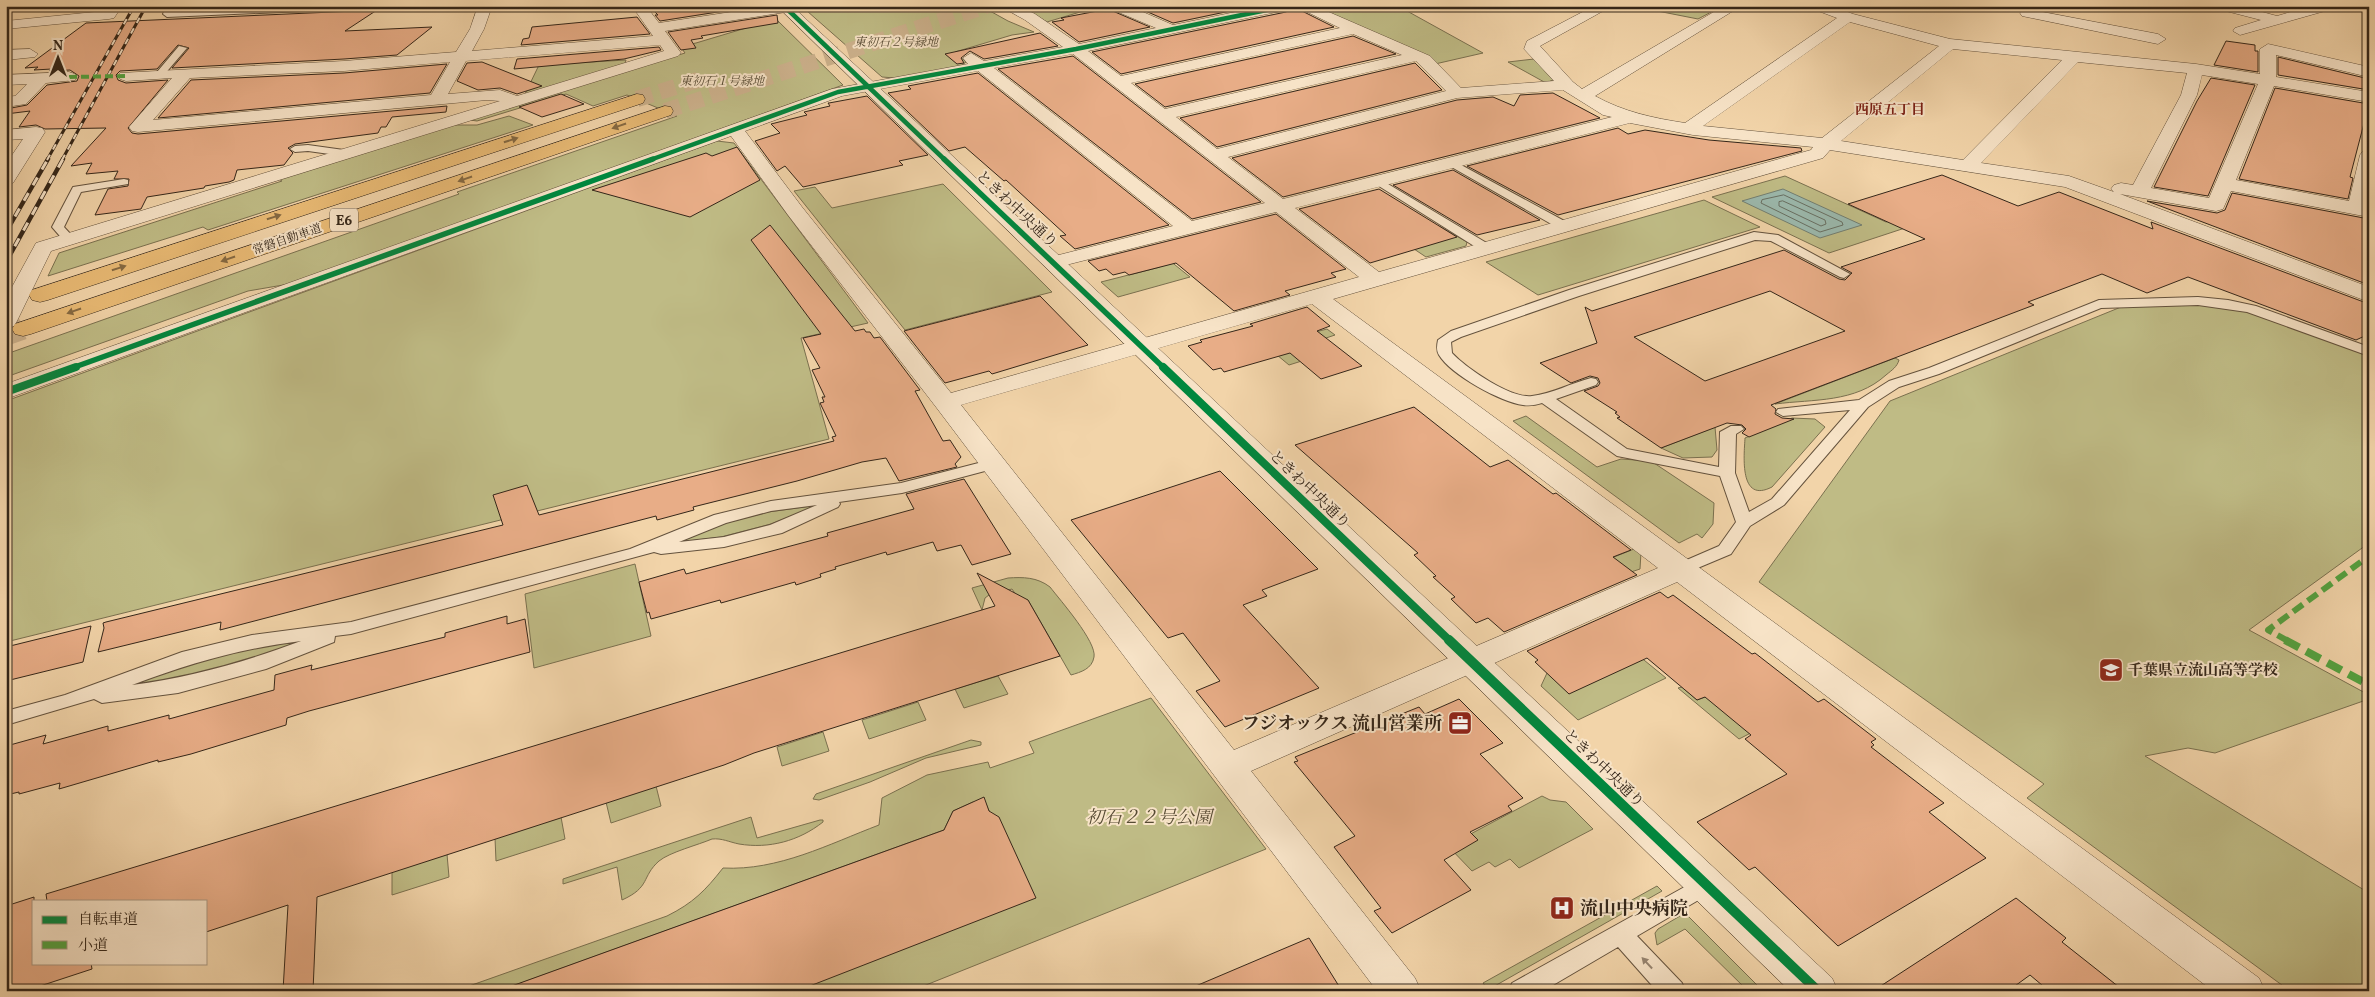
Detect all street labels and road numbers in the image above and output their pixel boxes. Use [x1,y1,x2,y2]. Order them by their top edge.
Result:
street label: ときわ中央通り [970,167,1062,254]
road number: E6 [330,208,358,232]
street label: 常磐自動車道 [251,221,324,259]
street label: ときわ中央通り [1264,446,1354,534]
street label: ときわ中央通り [1558,725,1648,813]

